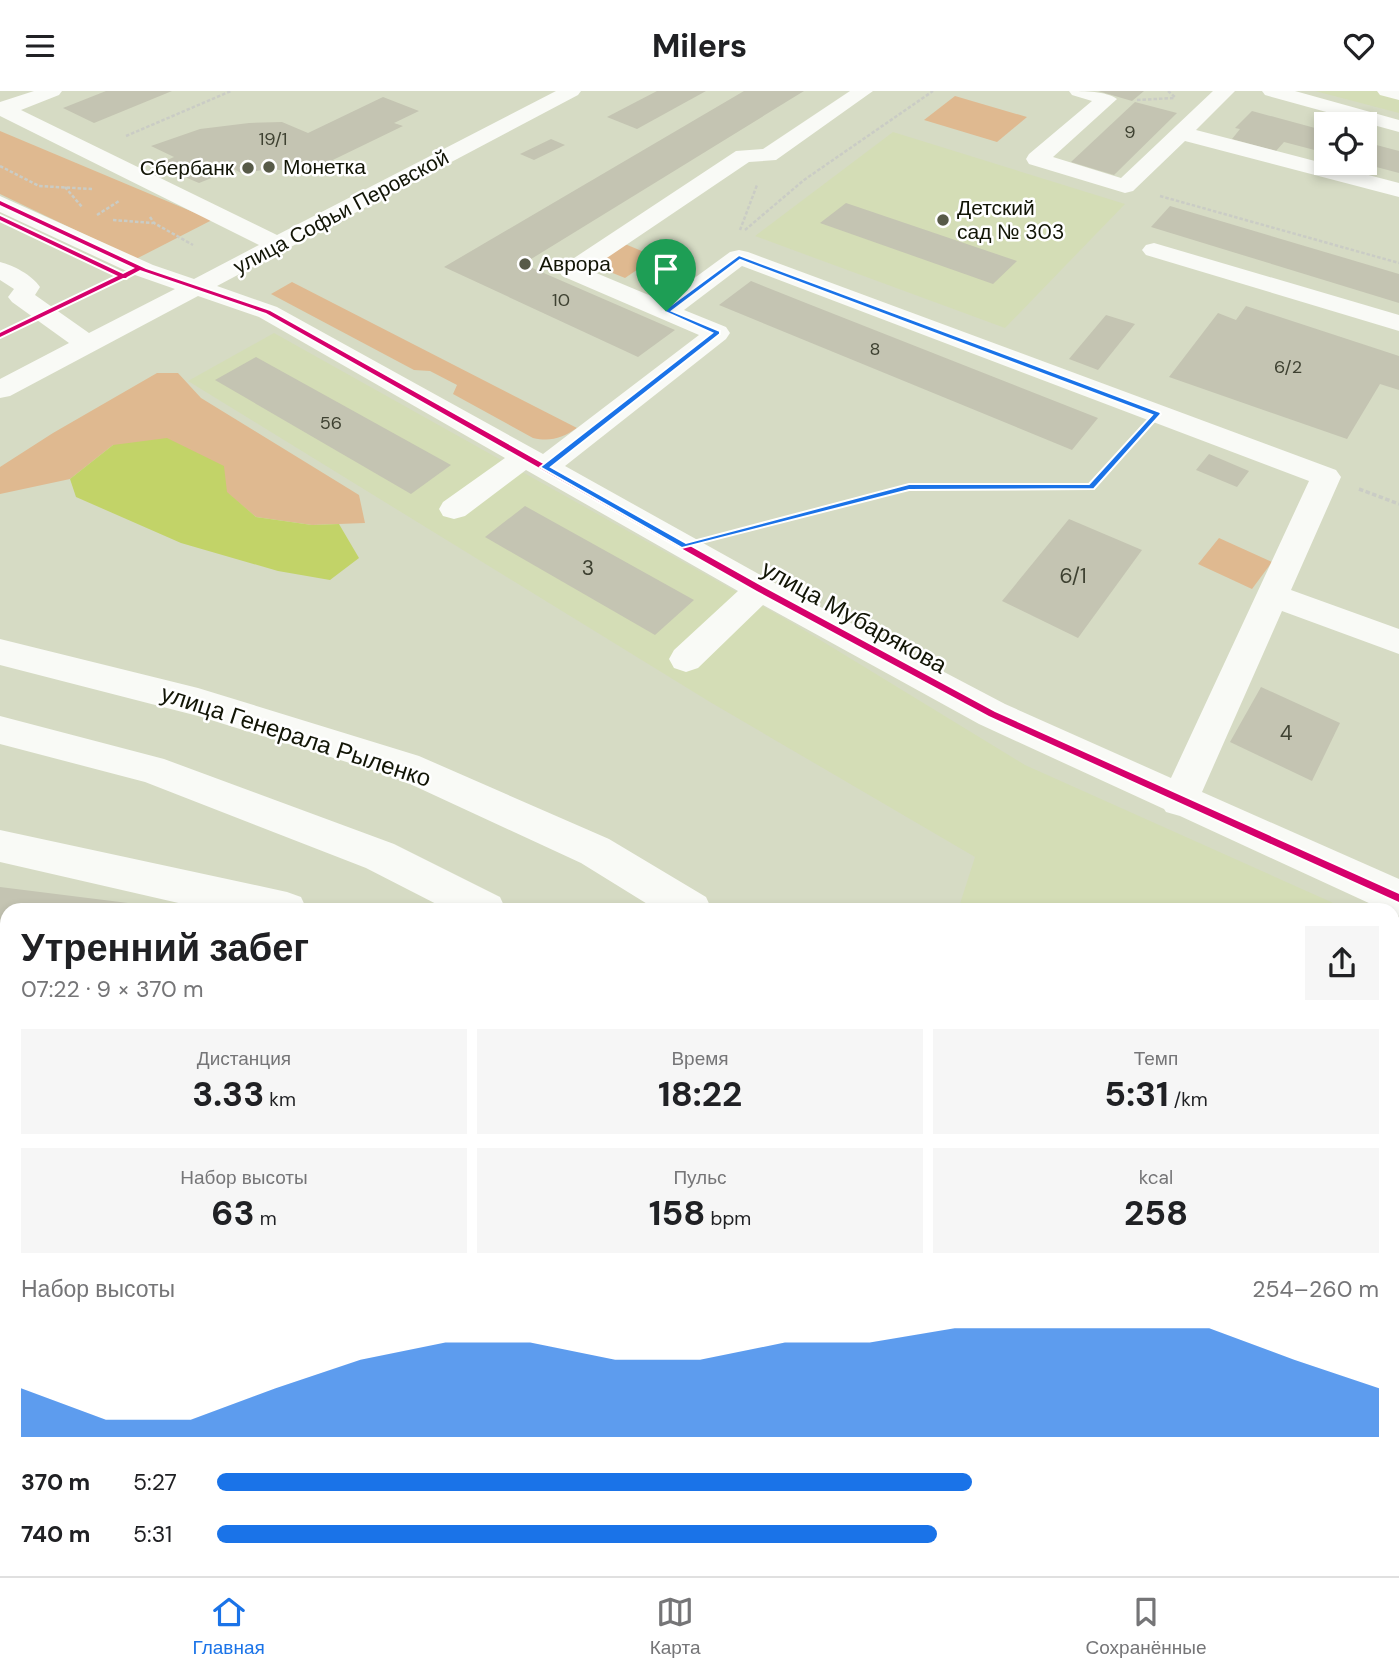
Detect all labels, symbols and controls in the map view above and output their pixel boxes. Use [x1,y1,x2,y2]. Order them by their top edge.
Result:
text: Milers [652,25,747,67]
icon: menu [21,27,59,65]
icon: heart [1340,27,1378,65]
map controls [1314,112,1377,175]
button: locate [1314,112,1377,175]
house number: 9 [1124,120,1136,144]
house number: 19/1 [259,127,287,151]
street label: улица Софьи Перовской [228,143,454,281]
place label: Монетка [283,153,366,181]
place label: Сбербанк [140,154,235,182]
marker: Монетка [261,159,277,175]
marker: Сбербанк [240,160,256,176]
place label: Детский сад № 303 [957,194,1064,246]
marker: Детский сад № 303 [935,212,951,228]
pin [636,239,696,311]
place label: Аврора [539,250,611,278]
icon: arrive [647,250,685,288]
marker: Аврора [517,256,533,272]
house number: 10 [552,288,570,312]
house number: 8 [870,337,880,361]
house number: 6/2 [1274,355,1302,379]
house number: 56 [320,411,342,435]
street label: улица Мубарякова [756,553,953,681]
house number: 3 [582,554,594,582]
house number: 6/1 [1059,562,1087,590]
street label: улица Генерала Рыленко [157,677,435,794]
house number: 4 [1280,719,1293,747]
text: Утренний забег [21,923,309,973]
button: share [1305,926,1379,1000]
text: 07:22 · 9 × 370 m [21,974,203,1004]
text: Дистанция [197,1046,291,1071]
text: Время [671,1046,729,1071]
text: Темп [1134,1046,1178,1071]
text: 3.33 [192,1071,264,1117]
text: 18:22 [658,1071,742,1117]
text: 5:31 [1104,1071,1169,1117]
text: km [264,1087,296,1112]
text: /km [1169,1087,1208,1112]
text: Набор высоты [180,1165,308,1190]
text: Пульс [673,1165,727,1190]
text: kcal [1139,1165,1173,1190]
text: 63 [211,1190,255,1236]
text: 158 [649,1190,705,1236]
text: 258 [1124,1190,1188,1236]
text: m [255,1206,277,1231]
text: bpm [705,1206,751,1231]
text: Набор высоты [21,1274,175,1304]
text: 254–260 m [1252,1274,1379,1304]
text: 370 m [21,1467,90,1497]
text: 5:27 [133,1467,177,1497]
text: 740 m [21,1519,90,1549]
text: 5:31 [133,1519,172,1549]
tab: Главная [192,1593,265,1660]
tab: Карта [650,1593,701,1660]
tab: Сохранённые [1086,1593,1207,1660]

